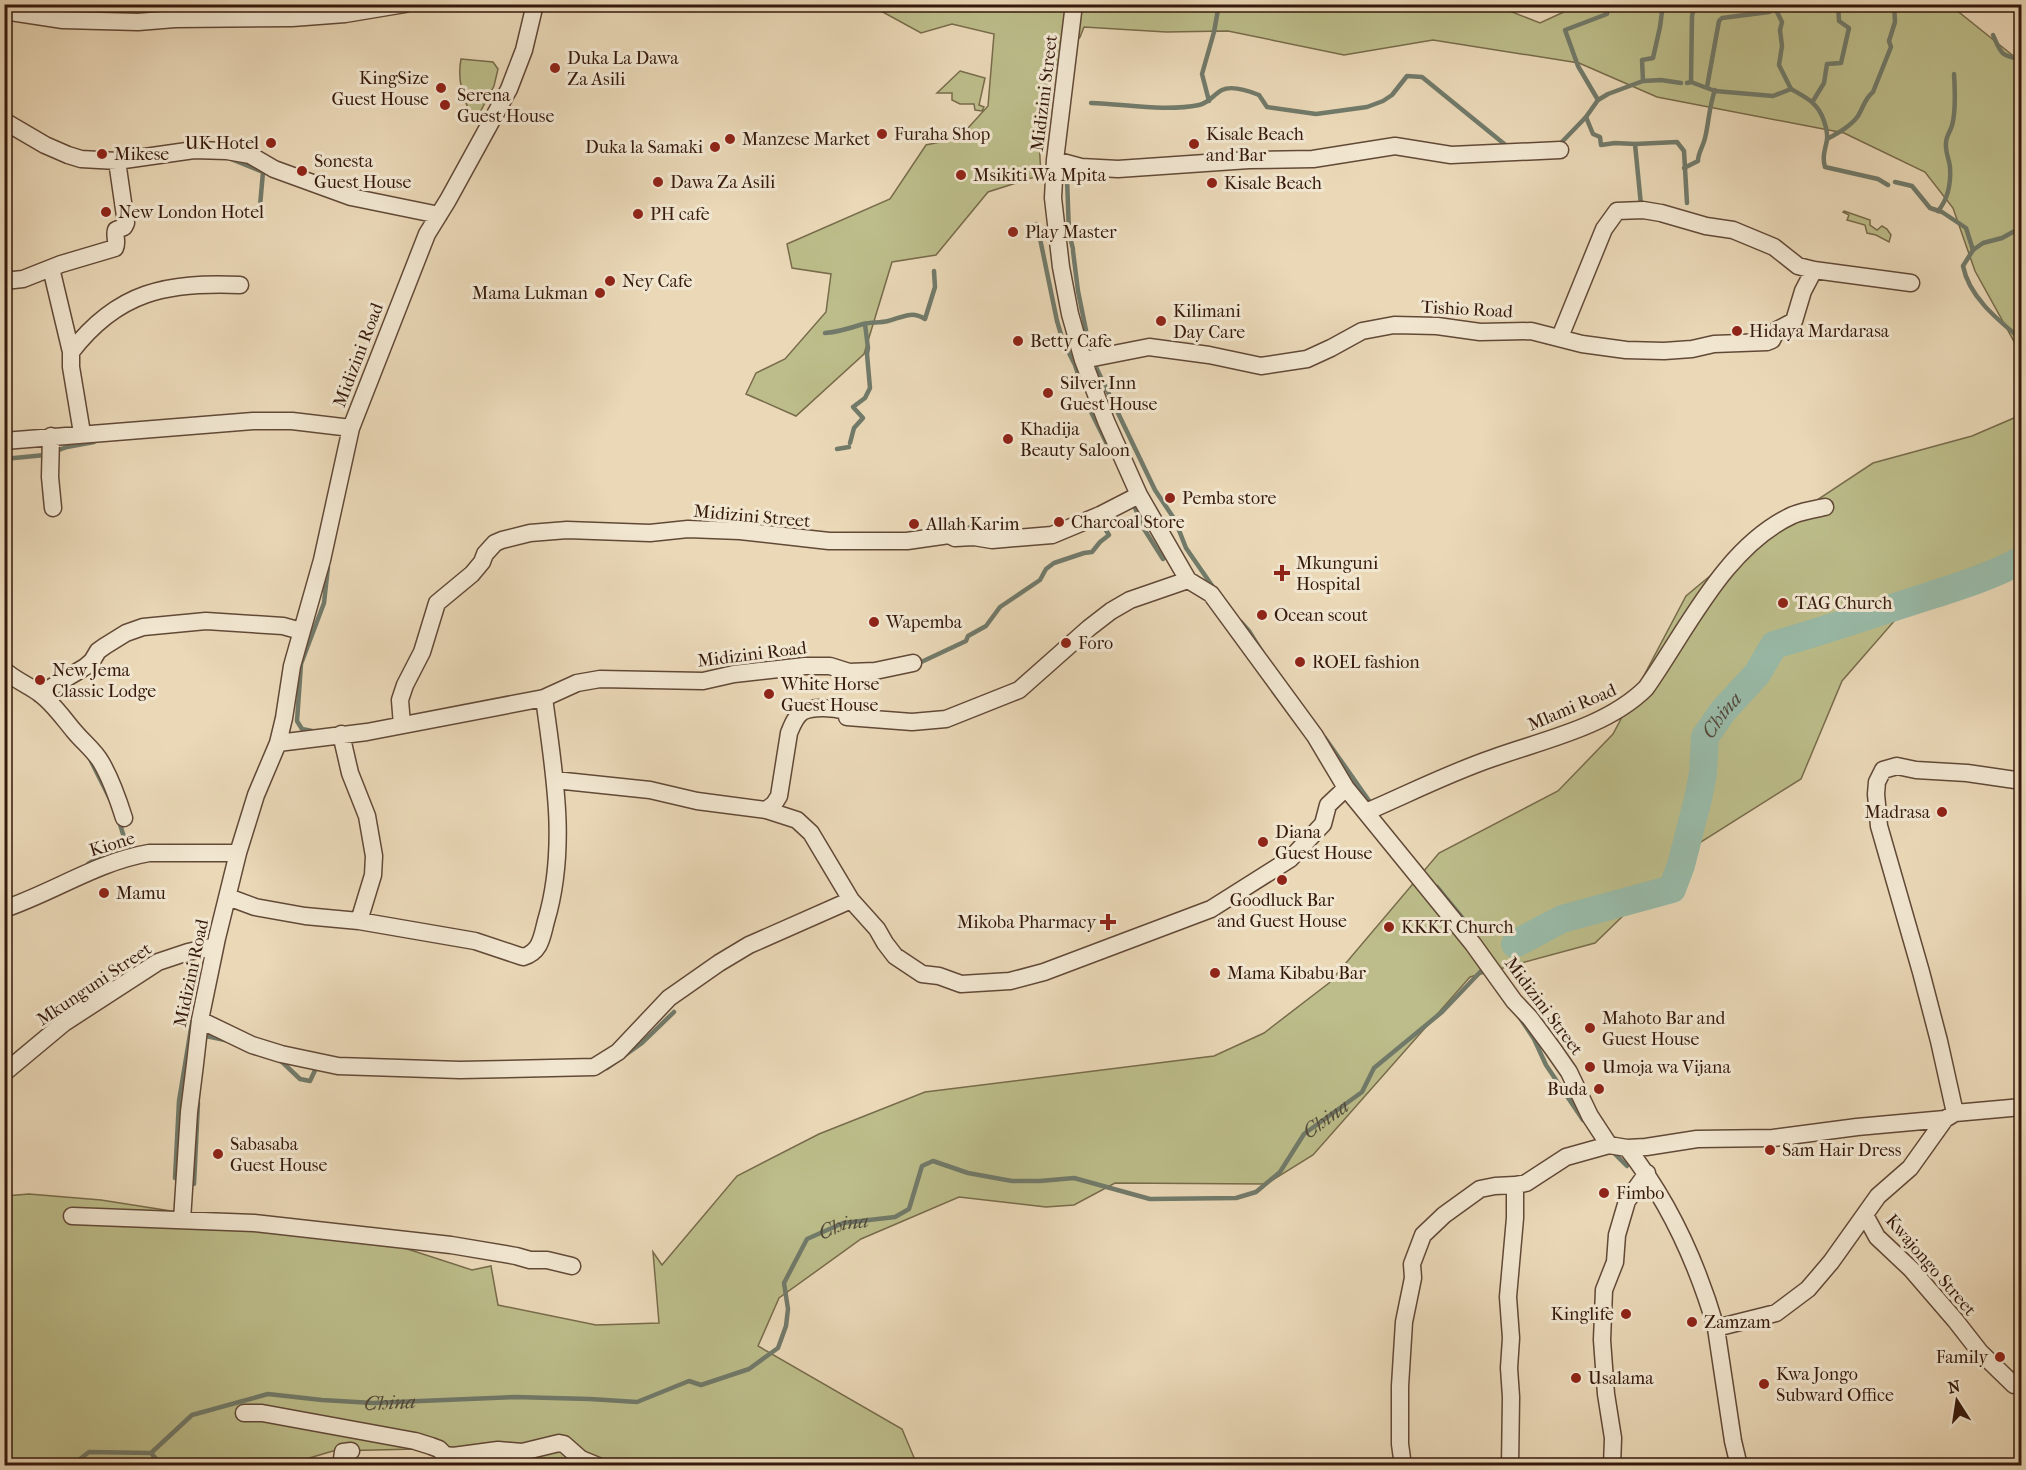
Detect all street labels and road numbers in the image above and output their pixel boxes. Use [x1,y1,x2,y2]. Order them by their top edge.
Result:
street label: Midizini Street [1027,33,1062,153]
street label: Tishio Road [1420,297,1514,322]
street label: Midizini Road [329,300,388,410]
street label: Midizini Street [693,501,812,532]
street label: Midizini Road [696,637,808,672]
street label: Mlami Road [1525,679,1620,735]
street label: Kione [87,828,138,861]
street label: Midizini Road [170,917,213,1029]
street label: Mkunguni Street [33,938,156,1030]
street label: Midizini Street [1500,953,1588,1060]
street label: Kwajongo Street [1881,1210,1981,1321]

